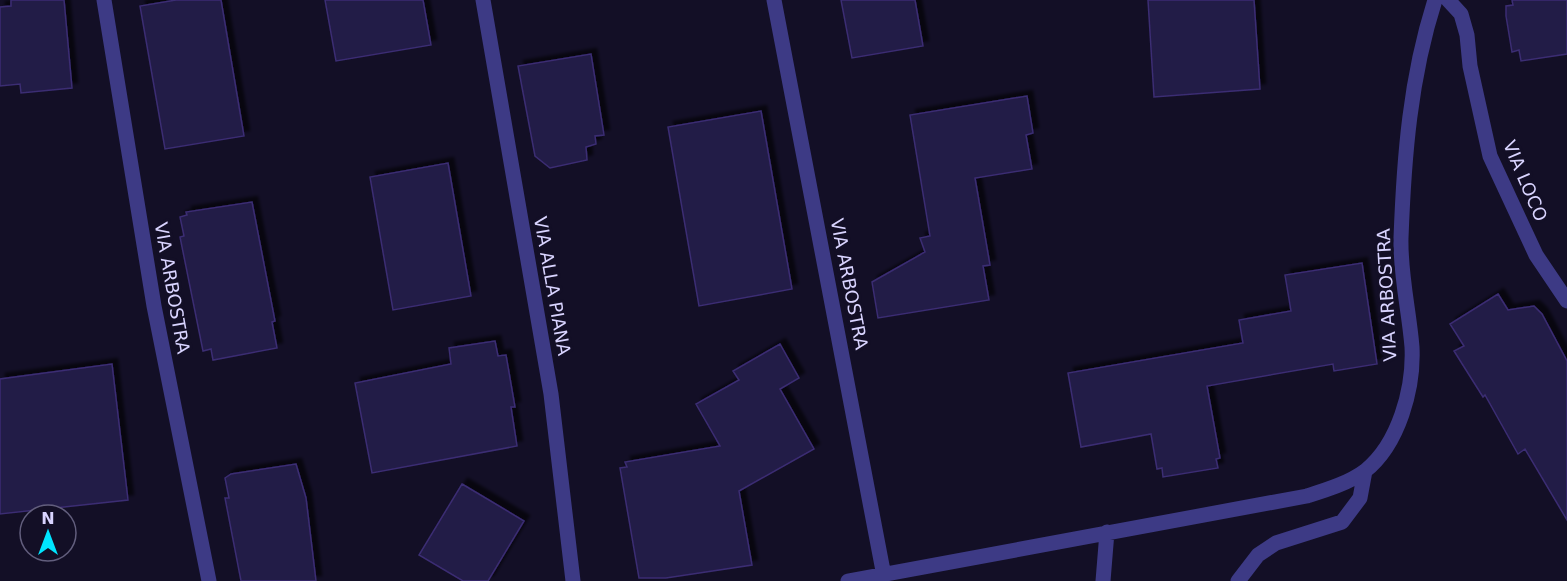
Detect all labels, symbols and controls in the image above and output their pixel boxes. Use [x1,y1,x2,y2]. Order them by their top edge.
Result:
street label: VIA LOCO [1499,137,1552,224]
street label: VIA ALLA PIANA [530,215,575,358]
street label: VIA ARBOSTRA [826,217,873,352]
street label: VIA ARBOSTRA [151,221,195,356]
street label: VIA ARBOSTRA [1372,227,1400,362]
north arrow [18,503,78,563]
text: N [41,509,55,528]

